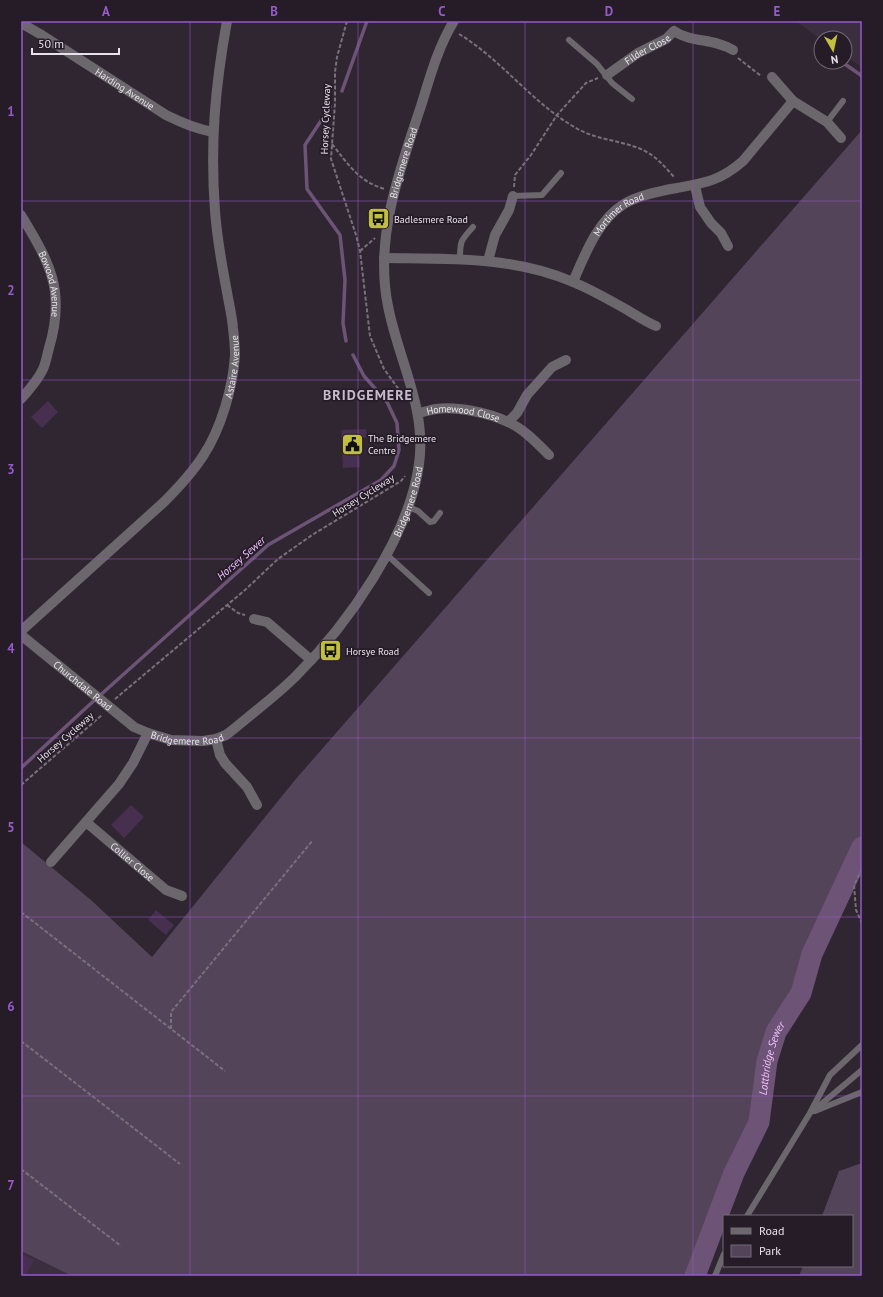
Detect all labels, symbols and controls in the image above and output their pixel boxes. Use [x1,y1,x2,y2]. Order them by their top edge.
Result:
text: A [102,3,110,20]
text: B [270,3,278,20]
text: C [438,3,446,20]
text: D [605,3,613,20]
text: E [774,3,781,20]
scale bar [32,30,119,56]
north arrow [813,30,853,70]
street label: Filder Close [622,32,674,68]
text: 50 m [38,36,64,51]
text: N [830,52,839,67]
street label: Harding Avenue [93,65,157,113]
street label: Horsey Cycleway [318,83,333,155]
text: 1 [7,103,15,120]
street label: Bridgemere Road [387,126,420,200]
street label: Mortimer Road [590,190,646,239]
bus stop icon: Badlesmere Road [365,206,391,232]
place label: Badlesmere Road [394,213,468,226]
street label: Bowood Avenue [36,249,62,317]
text: 2 [7,282,15,299]
street label: Astaire Avenue [222,335,242,400]
district label: BRIDGEMERE [323,386,413,404]
street label: Homewood Close [425,402,502,425]
public building icon: The Bridgemere Centre [339,431,365,457]
place label: The Bridgemere Centre [368,432,436,457]
text: 3 [7,461,15,478]
street label: Bridgemere Road [391,465,426,539]
street label: Horsey Cycleway [330,471,397,520]
water label: Horsey Sewer [214,532,269,583]
bus stop icon: Horsye Road [318,638,344,664]
text: 4 [7,640,15,657]
place label: Horsye Road [346,645,399,658]
street label: Churchdale Road [51,658,115,714]
street label: Horsey Cycleway [34,709,97,765]
street label: Bridgemere Road [149,728,226,748]
text: 5 [7,819,15,836]
street label: Collier Close [107,840,157,884]
text: 6 [7,998,15,1015]
water label: Lottbridge Sewer [756,1018,789,1096]
text: 7 [7,1177,15,1194]
legend [723,1215,853,1267]
text: Road [759,1223,784,1238]
text: Park [759,1243,781,1258]

